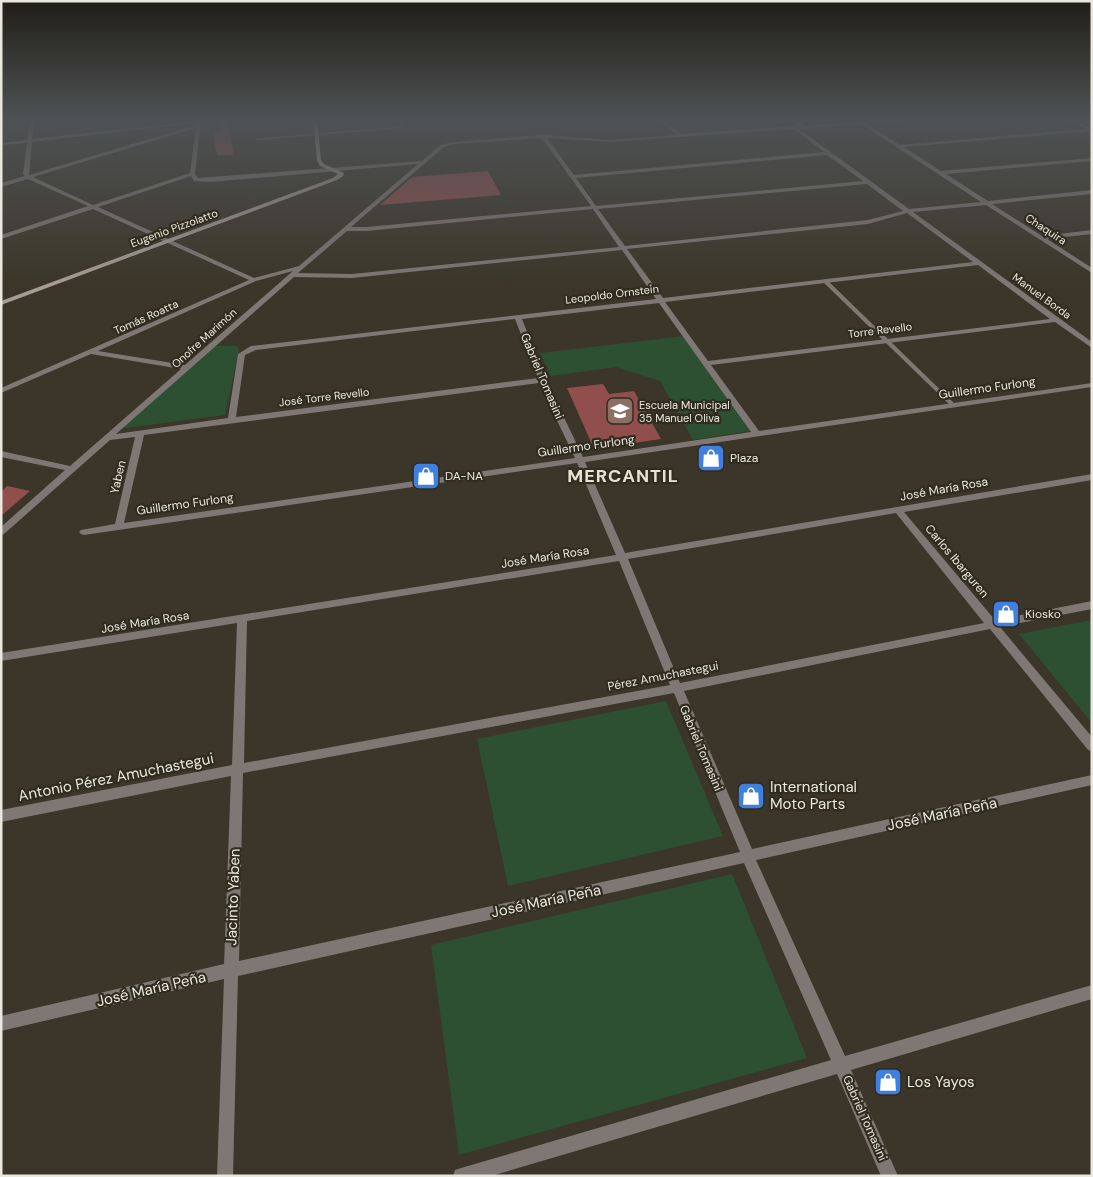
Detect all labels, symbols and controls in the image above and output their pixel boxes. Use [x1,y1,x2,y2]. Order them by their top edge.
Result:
street label: Eugenio Pizzolatto [128,206,220,250]
street label: Chaquira [1023,211,1069,247]
street label: Manuel Borda [1010,270,1074,322]
street label: Leopoldo Ornstein [564,281,660,307]
street label: Tomás Roatta [112,297,180,337]
street label: Onofre Marimón [169,305,239,371]
street label: Torre Revello [847,319,913,341]
street label: Gabriel Tomasini [517,331,567,421]
street label: Guillermo Furlong [938,373,1037,403]
street label: José Torre Revello [278,385,370,409]
school or university icon: Escuela Municipal 35 Manuel Oliva [605,396,635,426]
place label: Escuela Municipal 35 Manuel Oliva [639,398,730,425]
street label: Guillermo Furlong [537,431,636,461]
shop icon: Plaza [696,443,726,473]
place label: Plaza [730,450,758,466]
street label: Yaben [106,459,130,495]
shop icon: DA-NA [411,461,441,491]
district label: MERCANTIL [567,464,679,488]
place label: DA-NA [445,468,483,484]
street label: José María Rosa [899,473,989,505]
street label: Guillermo Furlong [136,489,235,519]
street label: Carlos Ibarguren [922,521,993,601]
street label: José María Rosa [500,542,590,572]
shop icon: Kiosko [991,599,1021,629]
place label: Kiosko [1025,606,1061,622]
street label: José María Rosa [100,607,190,637]
street label: Pérez Amuchastegui [606,657,720,695]
street label: Gabriel Tomasini [676,703,726,793]
street label: Antonio Pérez Amuchastegui [16,748,216,806]
place label: International Moto Parts [770,777,857,814]
shop icon: International Moto Parts [736,781,766,811]
street label: José María Peña [885,793,999,835]
street label: Jacinto Yaben [221,848,245,946]
street label: José María Peña [489,880,603,922]
street label: José María Peña [94,967,208,1011]
shop icon: Los Yayos [873,1067,903,1097]
place label: Los Yayos [907,1072,975,1092]
street label: Gabriel Tomasini [839,1073,891,1163]

